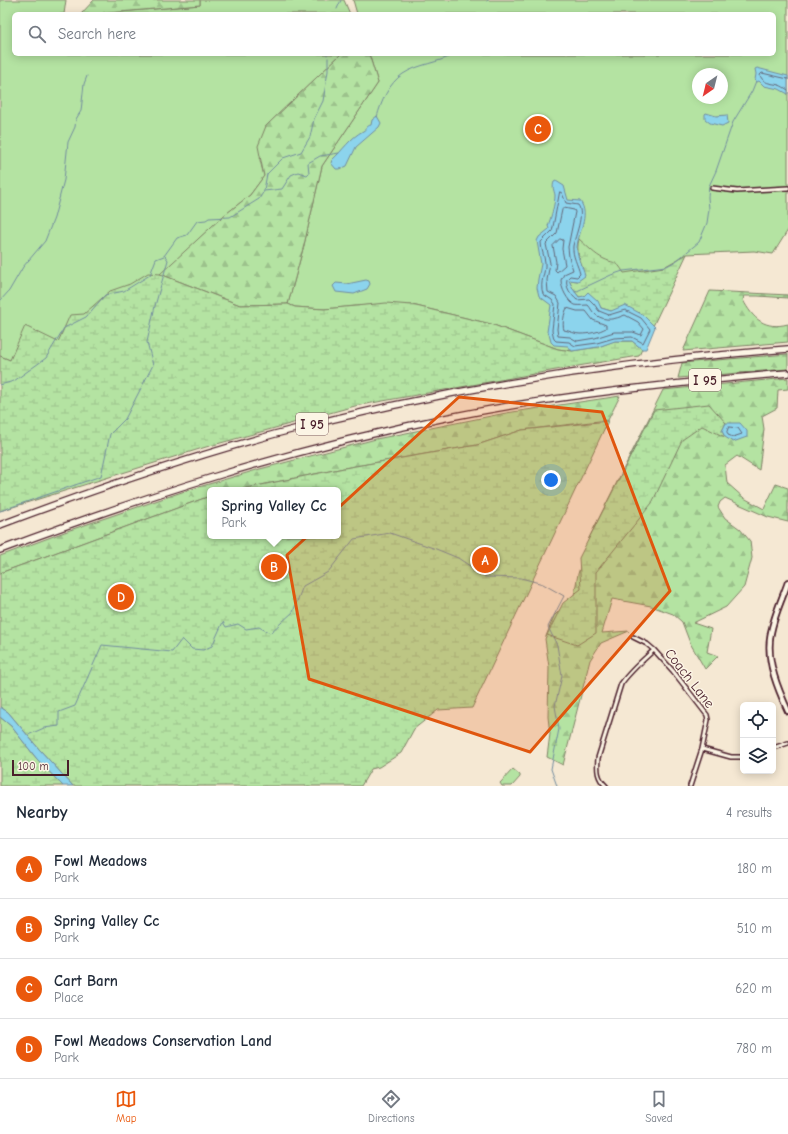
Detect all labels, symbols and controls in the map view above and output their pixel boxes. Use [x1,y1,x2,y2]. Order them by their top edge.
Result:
search box [12,12,776,56]
icon: search [26,23,48,45]
text: Search here [58,25,136,43]
north arrow [692,68,728,104]
pin: C [525,114,551,144]
road number: I 95 [689,369,721,391]
road number: I 95 [296,413,328,435]
your location [541,470,561,490]
popup [207,487,341,539]
text: Spring Valley Cc [221,497,327,515]
text: Park [221,515,246,530]
pin: A [472,545,498,575]
pin: B [261,552,287,582]
pin: D [108,582,134,612]
street label: Coach Lane [661,645,718,711]
map controls [740,702,776,774]
button: locate [740,702,776,738]
button: layers [740,738,776,774]
scale bar [12,758,69,777]
text: 100 m [18,760,49,773]
text: Nearby [16,803,67,822]
text: 4 results [726,805,772,820]
text: Fowl Meadows [54,852,147,870]
text: A [25,861,33,876]
text: 180 m [737,861,772,876]
text: Park [54,870,79,885]
text: Spring Valley Cc [54,912,159,930]
text: B [25,921,33,936]
text: 510 m [737,921,772,936]
text: Park [54,930,79,945]
text: Cart Barn [54,972,118,990]
text: C [25,981,33,996]
text: 620 m [735,981,772,996]
text: Place [54,990,84,1005]
text: Fowl Meadows Conservation Land [54,1032,272,1050]
text: D [25,1041,33,1056]
text: 780 m [736,1041,772,1056]
text: Park [54,1050,79,1065]
tab: Map [115,1088,137,1125]
tab: Directions [368,1088,415,1125]
tab: Saved [645,1088,673,1125]

